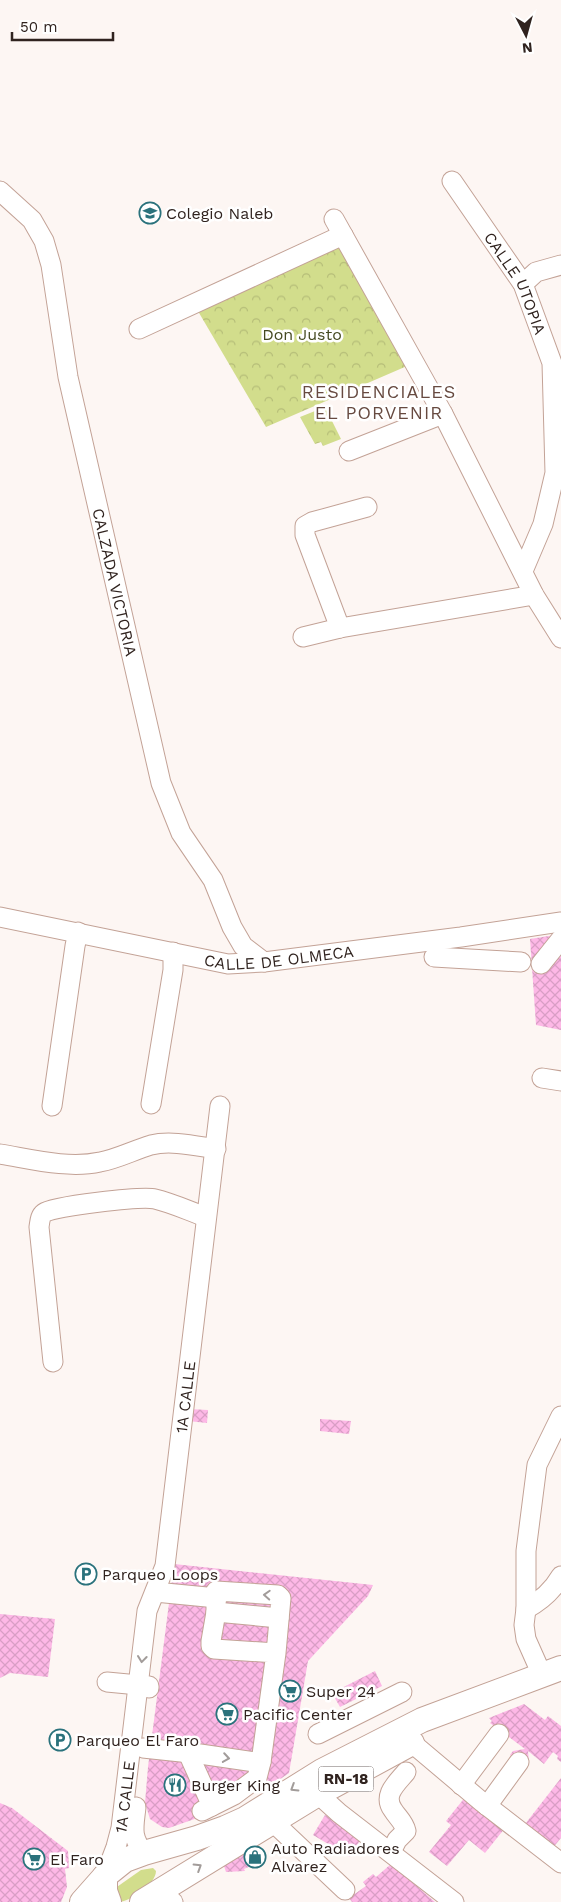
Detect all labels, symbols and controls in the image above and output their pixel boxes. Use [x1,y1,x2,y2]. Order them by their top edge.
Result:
scale bar [12,10,114,42]
north arrow [501,10,551,60]
text: 50 m [20,18,57,36]
text: N [521,39,533,56]
school or university icon: Colegio Naleb [138,201,162,225]
place label: Colegio Naleb [166,204,273,223]
street label: CALLE UTOPIA [480,228,550,337]
park label: Don Justo [262,325,342,344]
district label: RESIDENCIALES EL PORVENIR [302,381,456,423]
street label: CALZADA VICTORIA [89,506,141,658]
street label: CALLE DE OLMECA [203,941,355,974]
street label: 1A CALLE [171,1360,199,1434]
parking icon: Parqueo Loops [74,1562,98,1586]
place label: Parqueo Loops [102,1565,218,1584]
one-way arrow [263,1589,271,1600]
one-way arrow [137,1656,148,1664]
supermarket icon: Super 24 [278,1679,302,1703]
place label: Super 24 [306,1682,376,1701]
supermarket icon: Pacific Center [215,1702,239,1726]
place label: Pacific Center [243,1705,353,1724]
parking icon: Parqueo El Faro [48,1728,72,1752]
place label: Parqueo El Faro [76,1731,199,1750]
one-way arrow [222,1752,230,1763]
street label: 1A CALLE [111,1760,138,1835]
road number: RN-18 [318,1766,374,1792]
restaurant icon: Burger King [163,1773,187,1797]
place label: Burger King [191,1776,280,1795]
one-way arrow [290,1782,299,1792]
place label: Auto Radiadores Alvarez [271,1839,400,1876]
shop icon: Auto Radiadores Alvarez [243,1845,267,1869]
supermarket icon: El Faro [22,1847,46,1871]
place label: El Faro [50,1850,104,1869]
one-way arrow [193,1864,202,1873]

